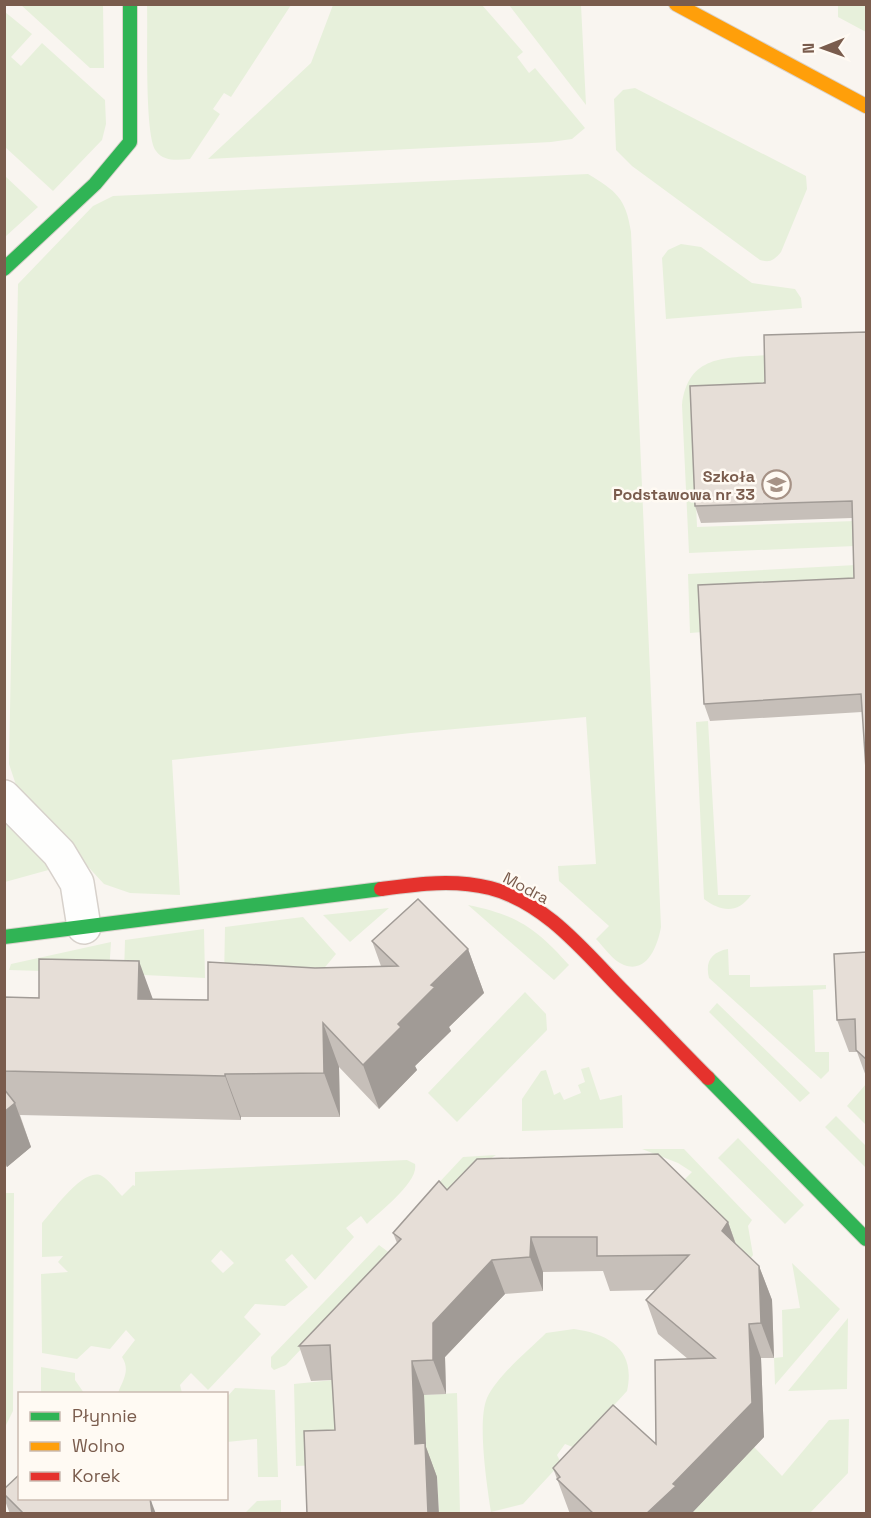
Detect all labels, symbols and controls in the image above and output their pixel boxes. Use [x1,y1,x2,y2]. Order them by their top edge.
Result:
north arrow [793,18,853,78]
text: N [798,43,819,54]
place label: Szkoła Podstawowa nr 33 [613,466,755,505]
school or university icon: Szkoła Podstawowa nr 33 [760,469,792,501]
street label: Modra [499,867,553,909]
legend [18,1392,228,1500]
text: Płynnie [72,1404,137,1427]
text: Wolno [72,1434,125,1457]
text: Korek [72,1464,121,1487]

